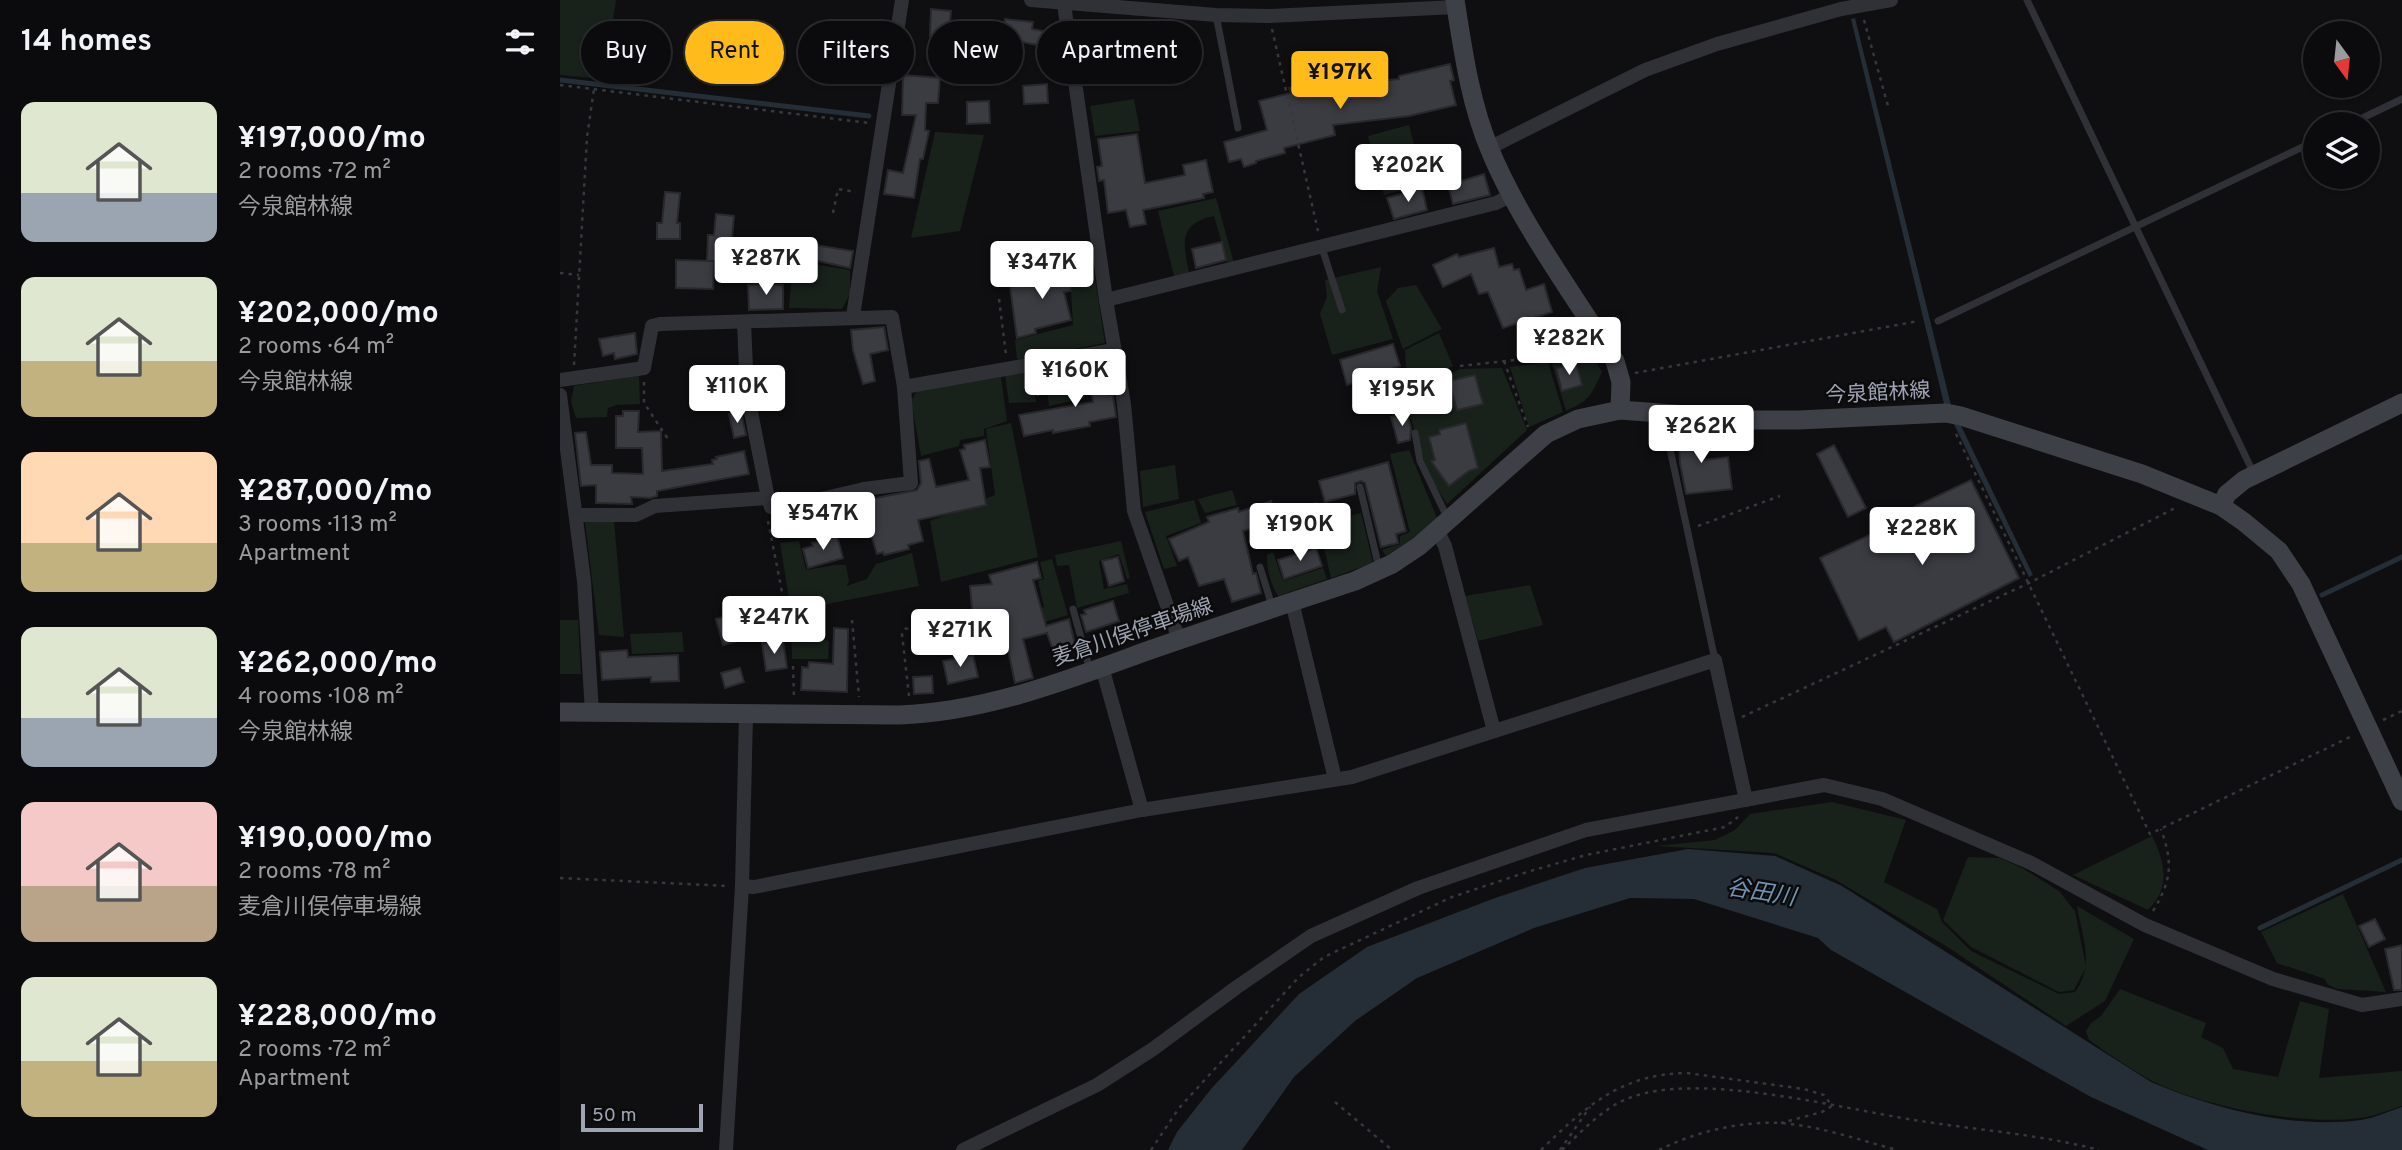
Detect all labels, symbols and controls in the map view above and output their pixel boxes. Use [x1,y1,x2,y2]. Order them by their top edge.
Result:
chip: Buy [581,21,671,84]
chip: Rent [685,21,784,84]
chip: Filters [798,21,914,84]
chip: New [928,21,1023,84]
chip: Apartment [1037,21,1202,84]
north arrow [2303,21,2380,98]
map controls [2303,21,2380,189]
icon: filters [501,23,539,61]
text: 14 homes [21,24,152,61]
pin: ¥197K [1291,52,1389,111]
text: ¥197K [1307,59,1373,88]
button: layers [2303,112,2380,189]
text: ¥197,000/mo [238,121,426,158]
icon: home [77,130,161,214]
pin: ¥202K [1359,144,1457,204]
text: ¥202K [1371,152,1445,181]
text: 2 rooms · 72 m² [238,158,391,187]
text: 今泉館林線 [238,194,353,223]
pin: ¥287K [717,238,815,297]
pin: ¥347K [993,242,1091,301]
text: ¥287K [731,245,801,274]
text: ¥347K [1006,249,1078,278]
text: ¥202,000/mo [238,296,439,333]
icon: home [77,305,161,389]
pin: ¥282K [1520,318,1618,377]
text: ¥282K [1533,325,1605,354]
text: 2 rooms · 64 m² [238,333,394,362]
pin: ¥160K [1026,350,1124,409]
text: ¥160K [1041,357,1109,386]
pin: ¥110K [688,366,786,425]
pin: ¥195K [1353,368,1451,428]
text: 今泉館林線 [238,369,353,398]
text: ¥110K [705,373,769,402]
text: ¥195K [1368,376,1436,405]
street label: 今泉館林線 [1825,378,1931,410]
pin: ¥262K [1652,406,1750,465]
text: ¥262K [1665,413,1737,442]
text: ¥287,000/mo [238,474,432,511]
icon: home [77,480,161,564]
pin: ¥547K [774,492,872,552]
text: ¥547K [787,500,859,529]
pin: ¥190K [1251,504,1349,563]
pin: ¥228K [1873,508,1971,567]
text: 3 rooms · 113 m² [238,511,397,540]
text: ¥190K [1266,511,1334,540]
text: ¥228K [1886,515,1958,544]
text: Apartment [238,540,350,569]
street label: 麦倉川俣停車場線 [1049,593,1217,673]
pin: ¥247K [725,596,823,656]
text: ¥247K [738,604,810,633]
pin: ¥271K [911,610,1009,669]
text: ¥271K [927,617,993,646]
text: ¥262,000/mo [238,646,437,683]
icon: home [77,655,161,739]
text: 4 rooms · 108 m² [238,683,404,712]
text: 今泉館林線 [238,719,353,748]
text: ¥190,000/mo [238,821,433,858]
icon: home [77,830,161,914]
text: 2 rooms · 78 m² [238,858,391,887]
water label: 谷田川 [1725,874,1800,914]
text: 麦倉川俣停車場線 [238,894,422,923]
text: ¥228,000/mo [238,999,437,1036]
icon: home [77,1005,161,1089]
text: 2 rooms · 72 m² [238,1036,391,1065]
text: Apartment [238,1065,350,1094]
scale bar [581,1101,704,1133]
text: 50 m [592,1104,637,1128]

